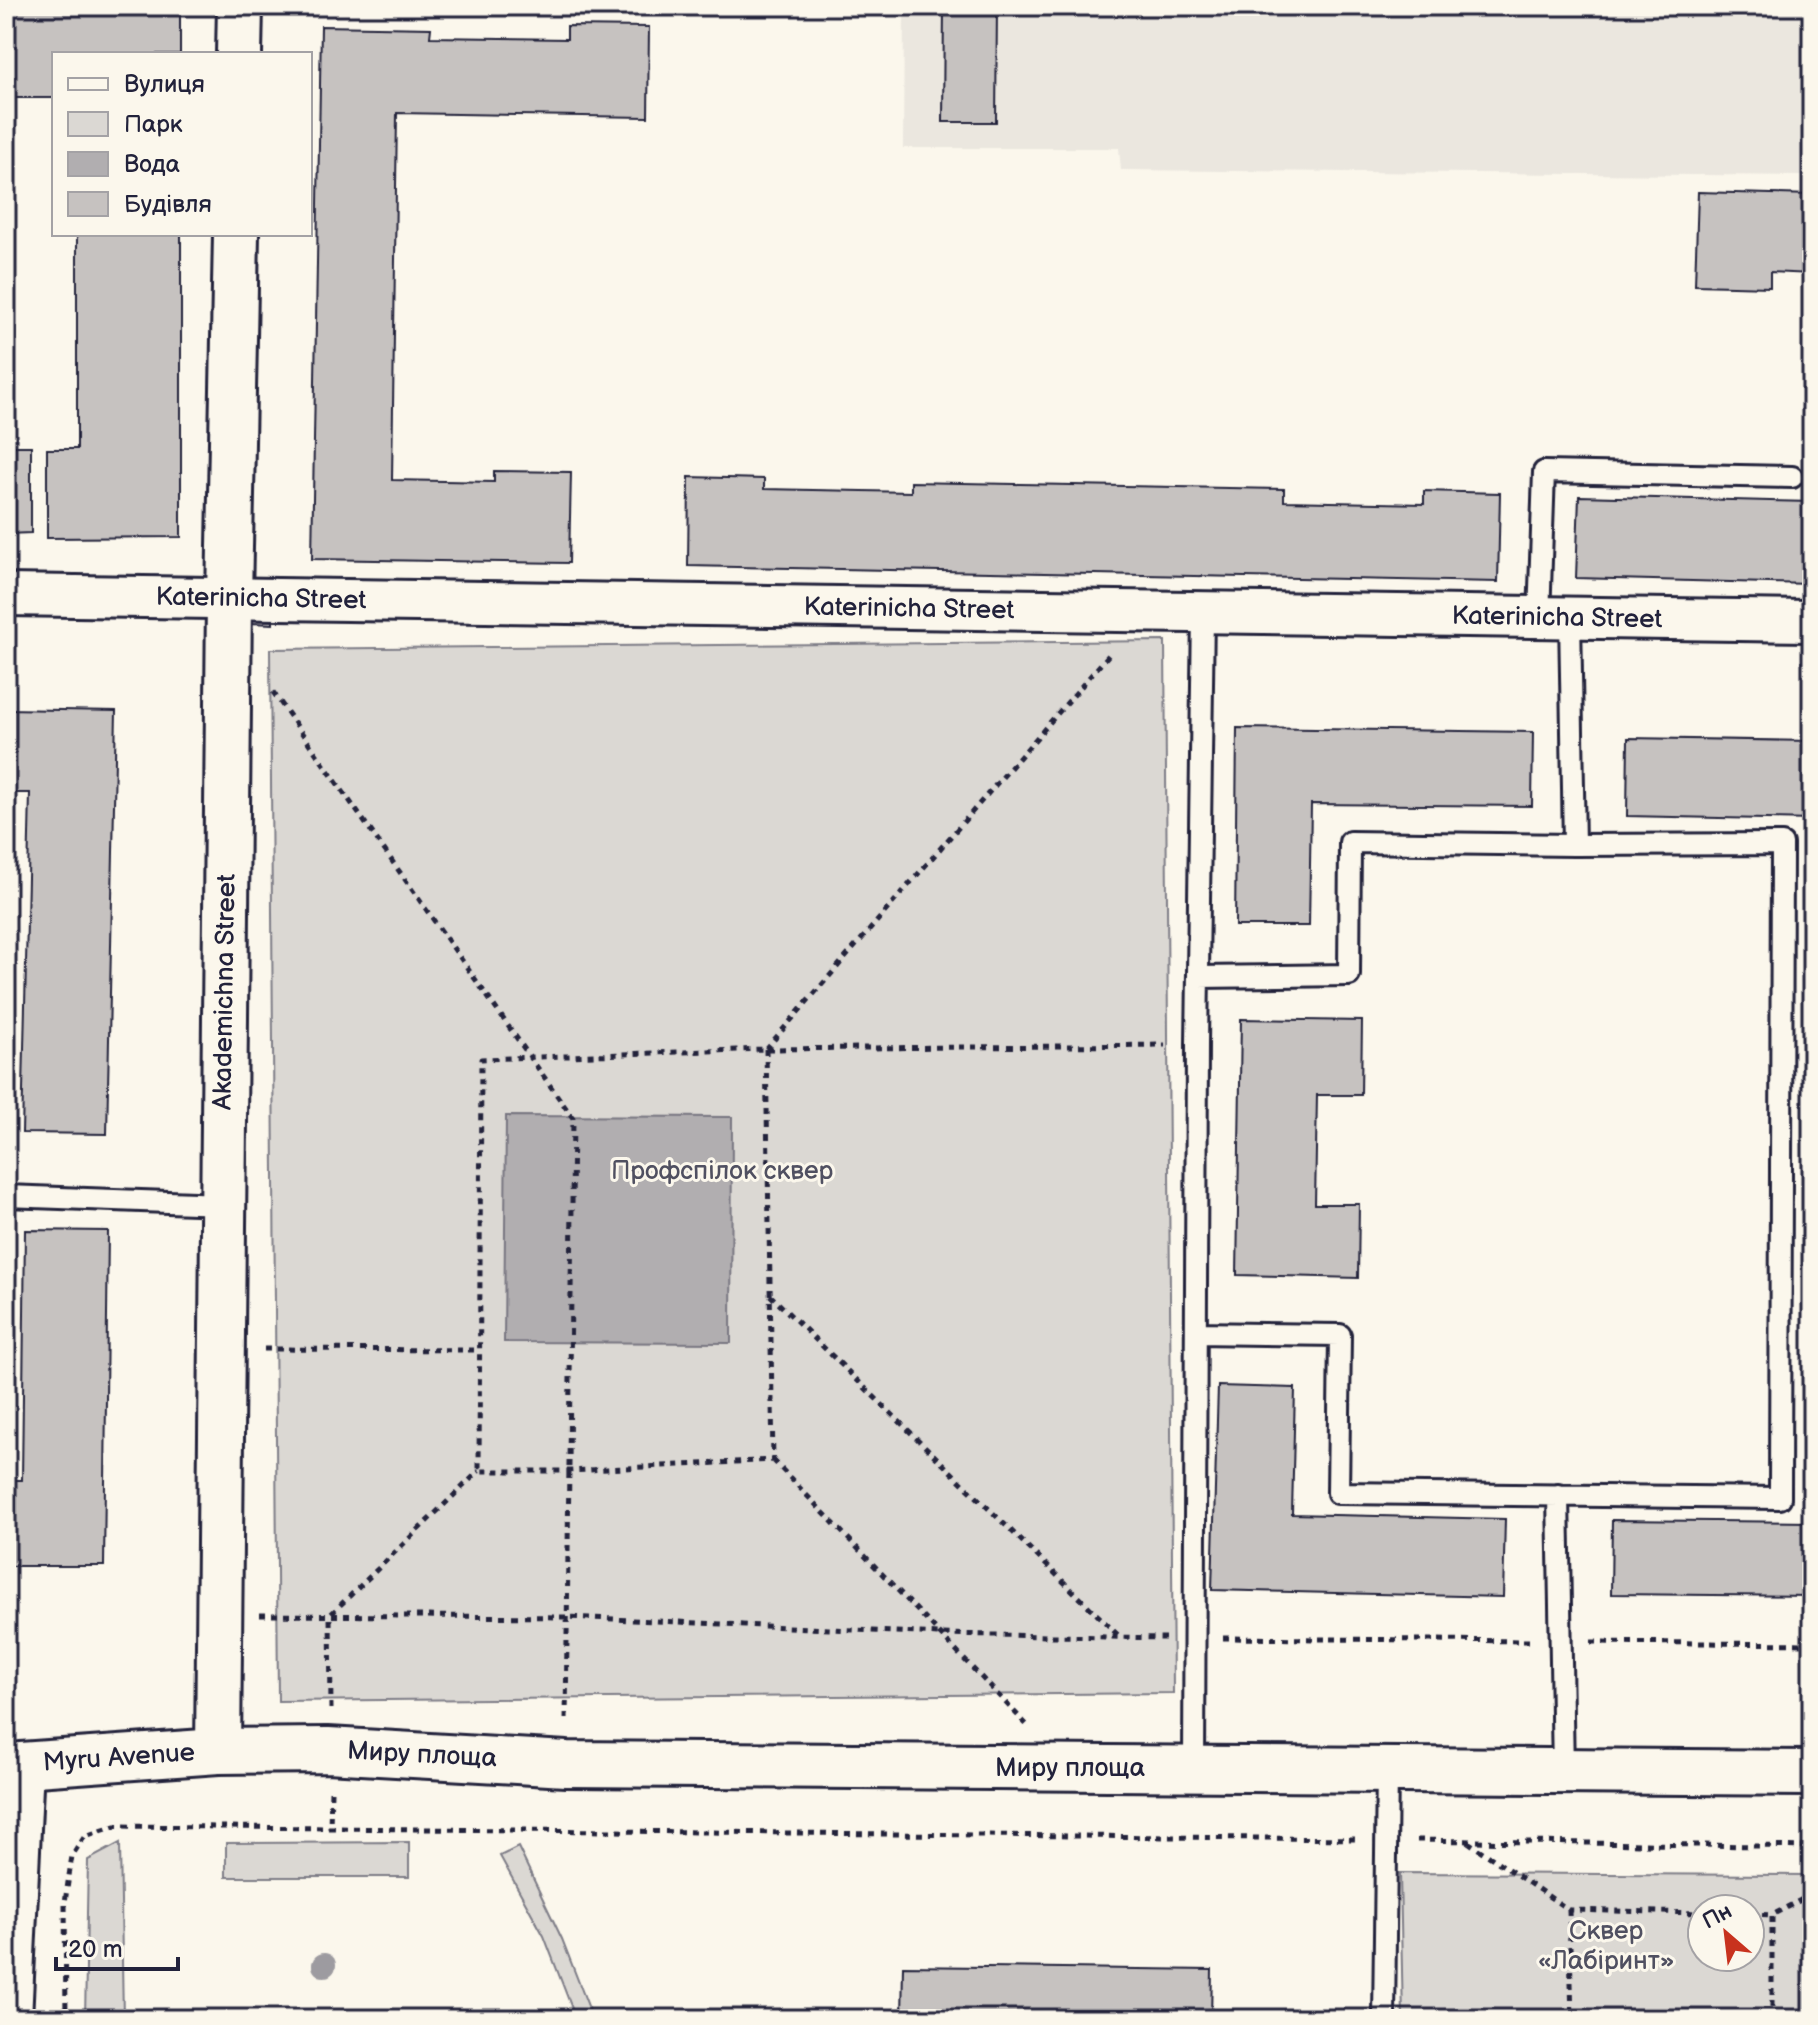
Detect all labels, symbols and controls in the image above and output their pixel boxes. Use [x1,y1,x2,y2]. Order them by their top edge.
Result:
legend [52,52,312,236]
text: Вулиця [124,70,205,99]
text: Парк [124,110,183,139]
text: Вода [124,150,180,179]
text: Будівля [124,190,212,219]
street label: Katerinicha Street [155,582,367,616]
street label: Katerinicha Street [803,592,1015,626]
street label: Katerinicha Street [1451,601,1663,635]
street label: Akademichna Street [207,874,243,1110]
park label: Профспілок сквер [611,1156,833,1187]
street label: Миру площа [346,1736,498,1774]
street label: Myru Avenue [42,1737,196,1779]
street label: Миру площа [995,1753,1145,1784]
north arrow [1686,1893,1766,1973]
text: Пн [1698,1898,1737,1935]
park label: Сквер «Лабіринт» [1538,1916,1674,1977]
scale bar [56,1921,178,1971]
text: 20 m [68,1935,123,1964]

